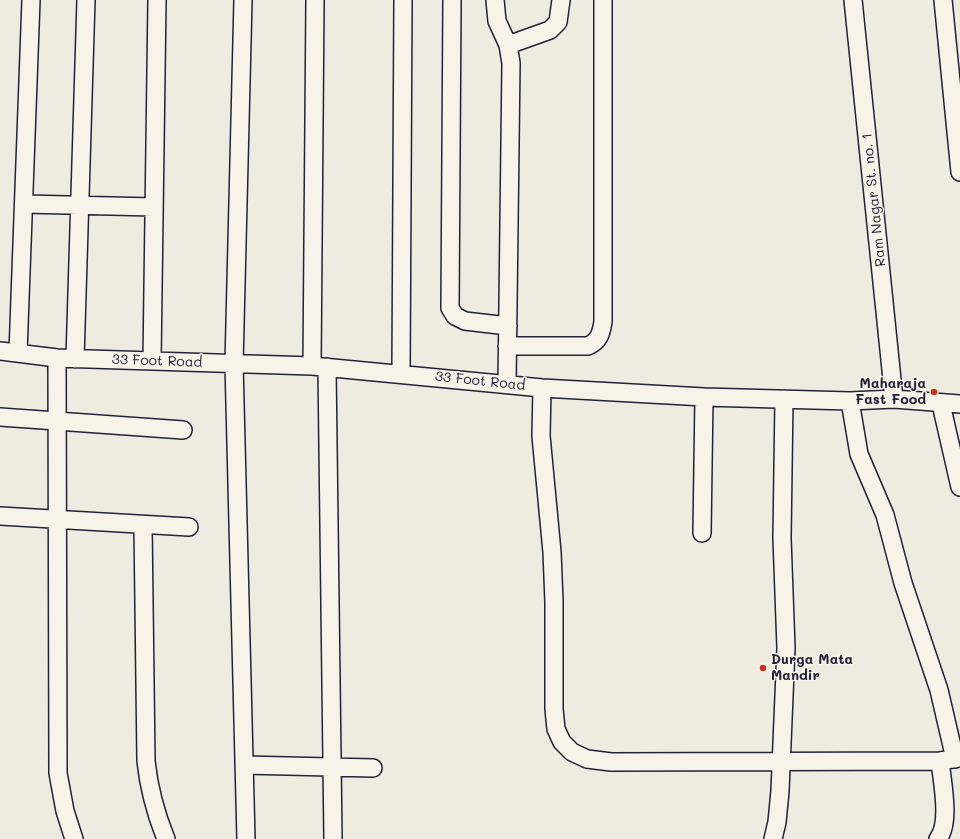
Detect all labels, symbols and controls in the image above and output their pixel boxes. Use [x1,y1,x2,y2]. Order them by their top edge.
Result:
street label: Ram Nagar St. no. 1 [859,132,889,268]
street label: 33 Foot Road [111,351,203,371]
street label: 33 Foot Road [434,368,526,394]
place label: Maharaja Fast Food [855,376,926,408]
marker: Maharaja Fast Food [929,387,939,397]
place label: Durga Mata Mandir [771,652,853,684]
marker: Durga Mata Mandir [758,663,768,673]

